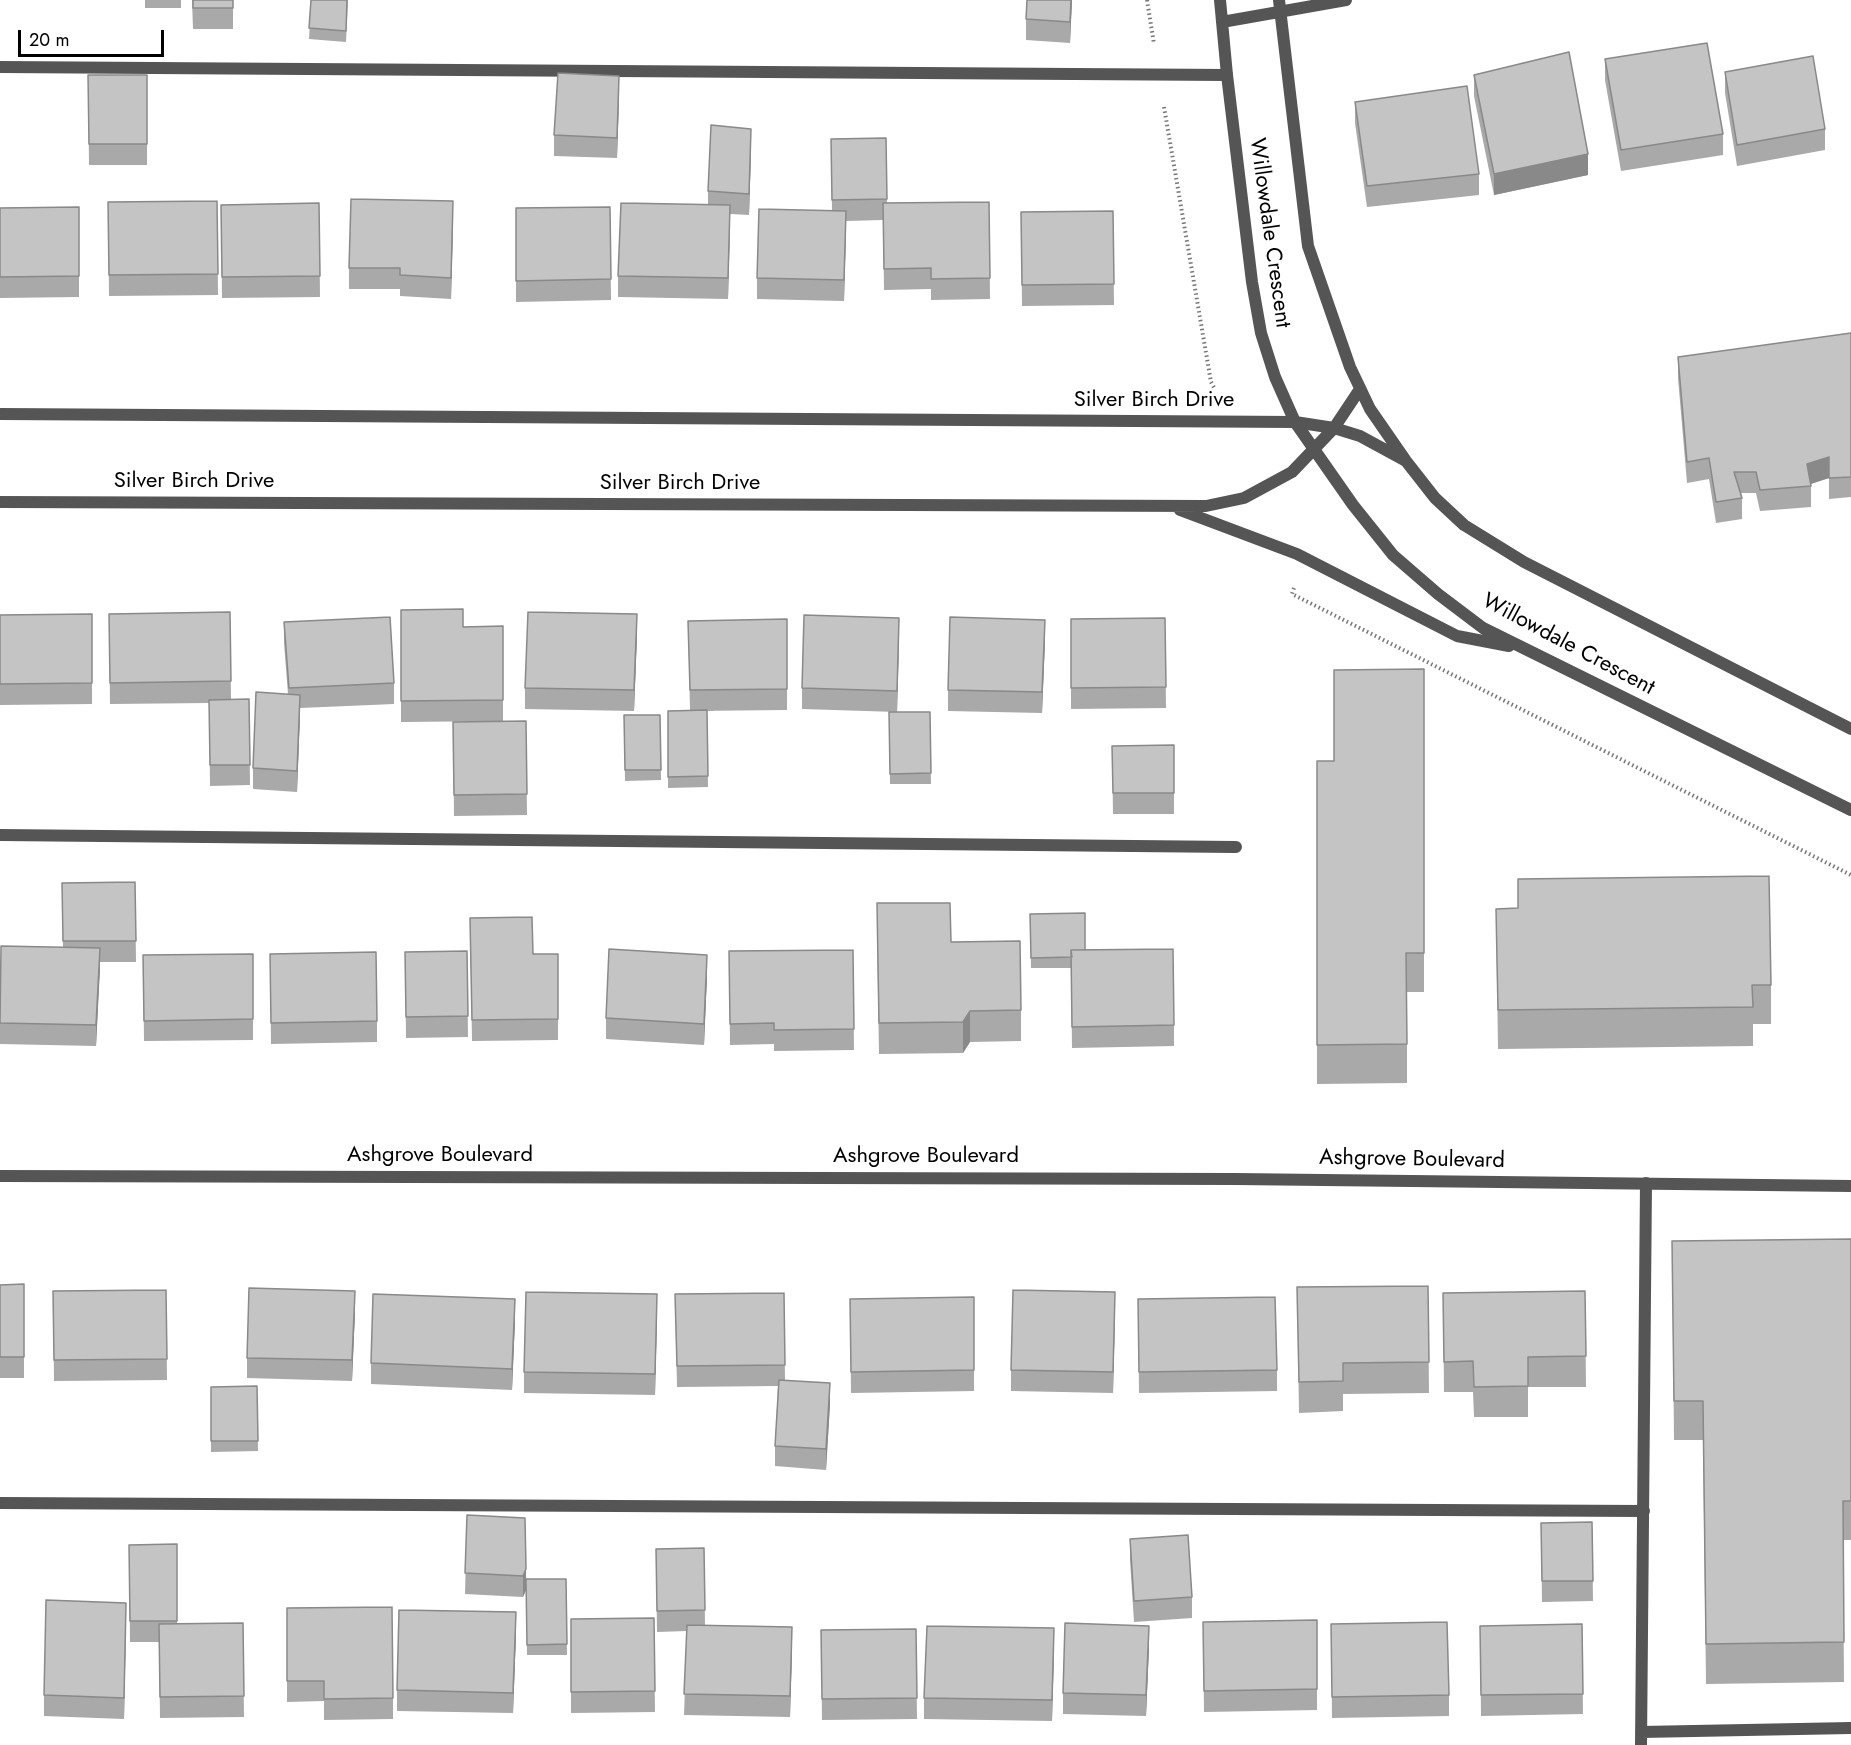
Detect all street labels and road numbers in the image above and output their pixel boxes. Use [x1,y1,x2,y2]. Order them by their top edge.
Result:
street label: Willowdale Crescent [1243,136,1295,330]
street label: Silver Birch Drive [1074,388,1234,414]
street label: Silver Birch Drive [114,469,274,495]
street label: Silver Birch Drive [600,471,760,497]
street label: Willowdale Crescent [1477,588,1659,702]
street label: Ashgrove Boulevard [347,1143,533,1169]
street label: Ashgrove Boulevard [833,1144,1019,1170]
street label: Ashgrove Boulevard [1319,1145,1505,1175]

